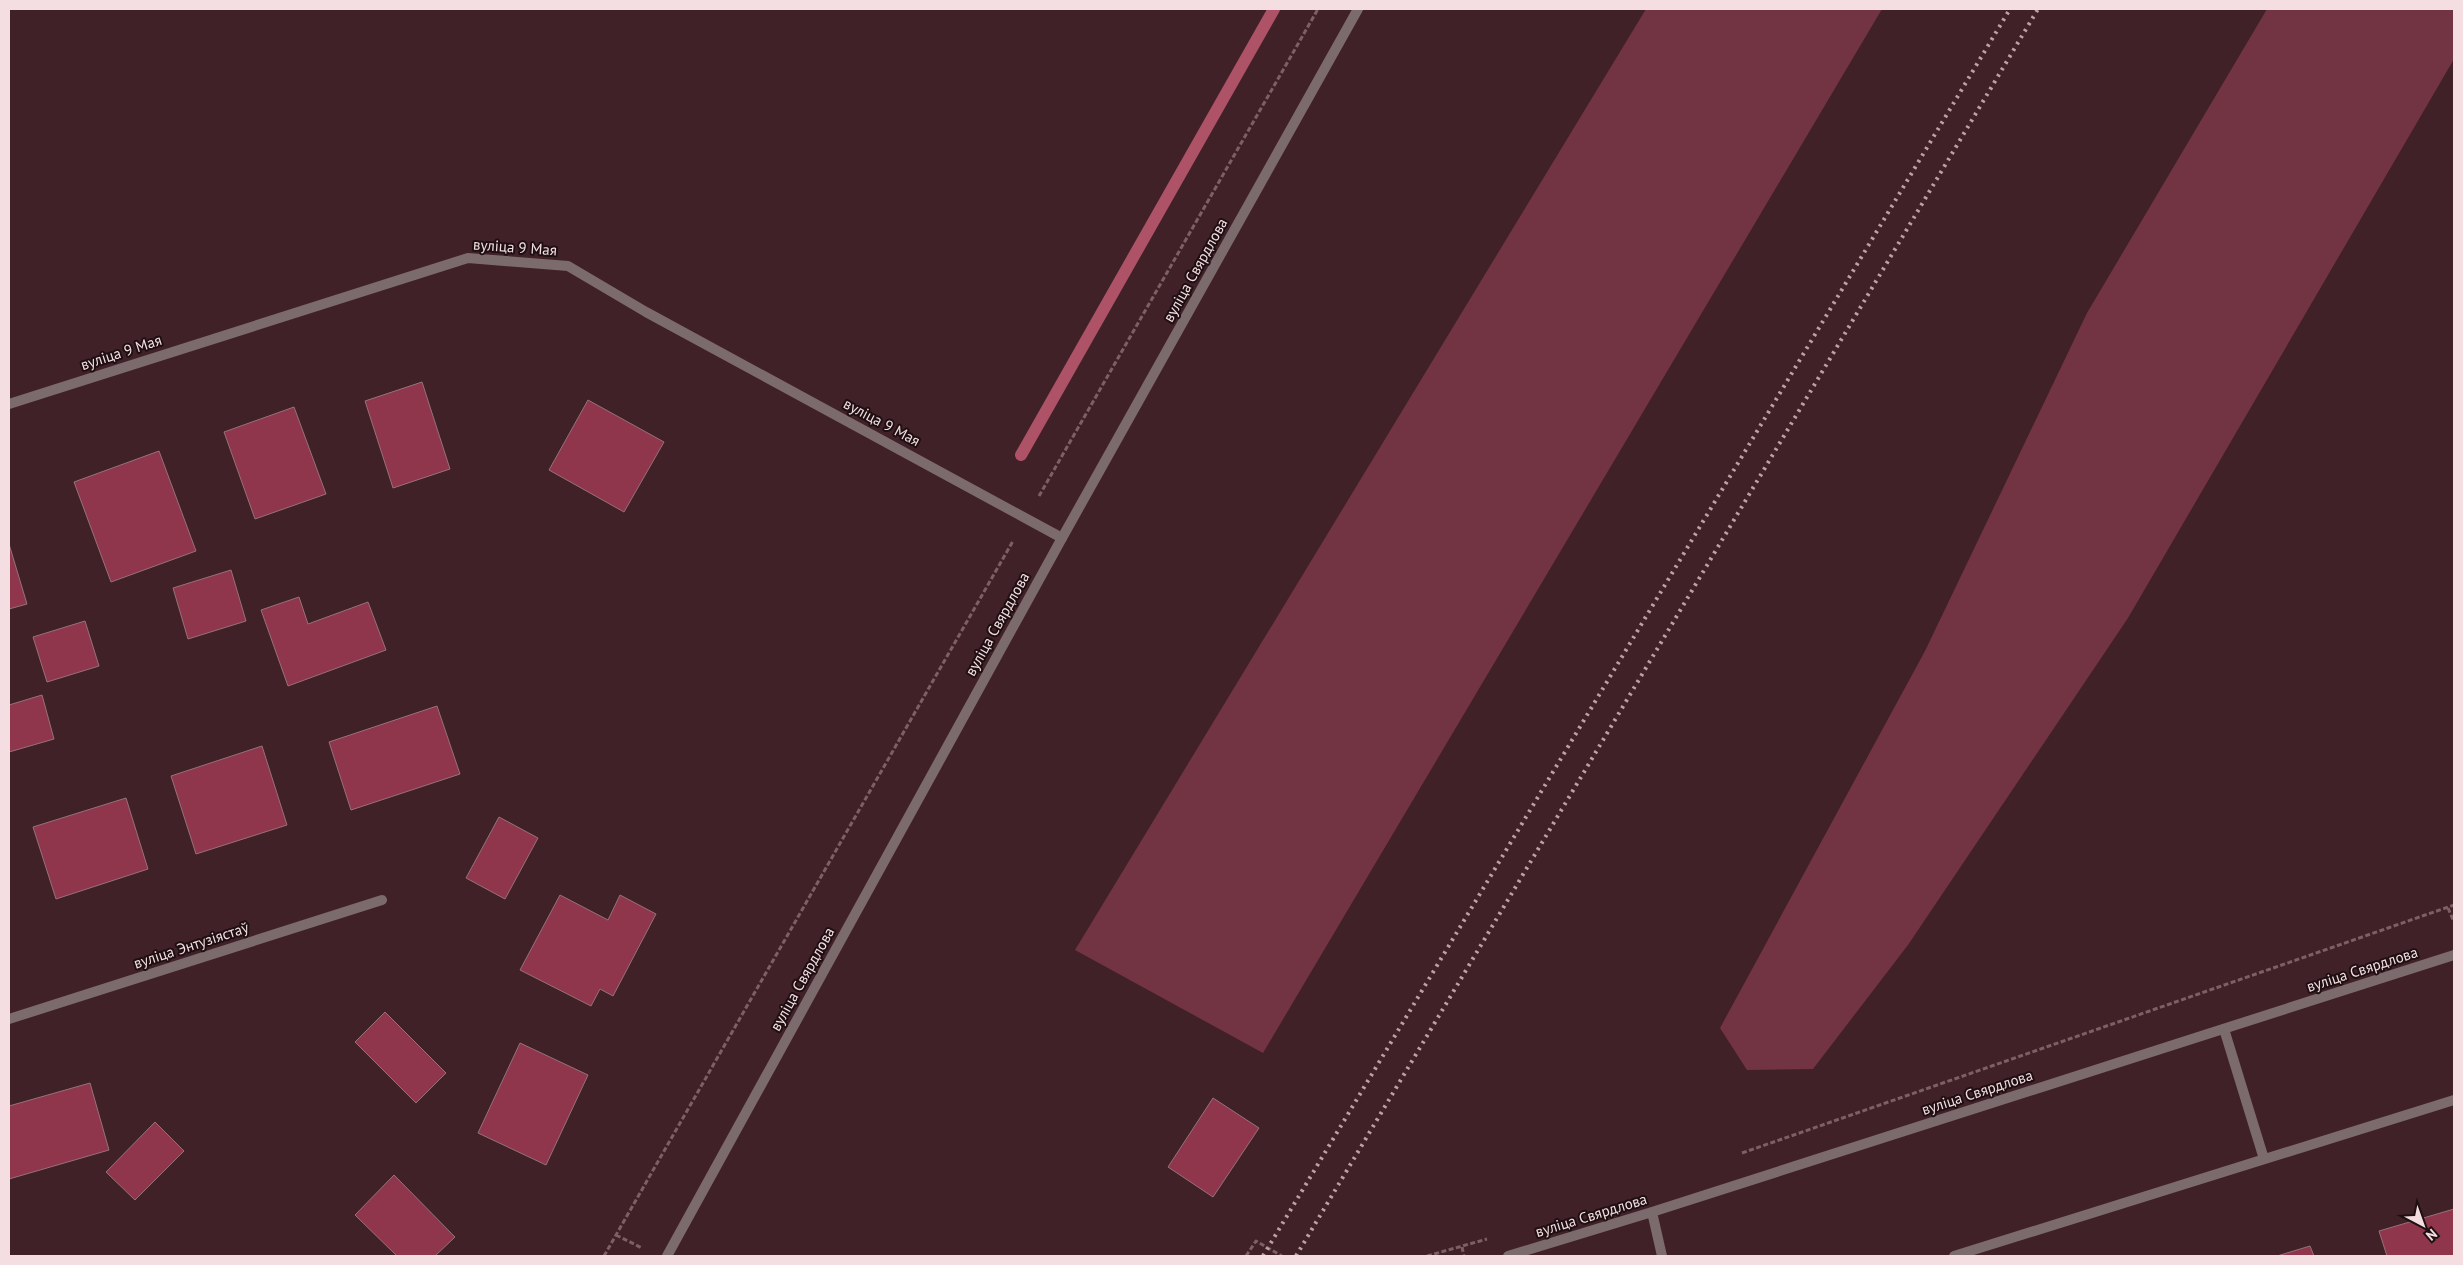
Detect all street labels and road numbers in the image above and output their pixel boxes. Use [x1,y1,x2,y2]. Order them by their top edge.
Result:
street label: вуліца Свярдлова [1159,215,1231,325]
street label: вуліца 9 Мая [472,235,558,259]
street label: вуліца 9 Мая [78,330,164,374]
street label: вуліца 9 Мая [840,394,924,450]
street label: вуліца Свярдлова [961,569,1033,679]
street label: вуліца Энтузіястаў [131,917,251,973]
street label: вуліца Свярдлова [766,924,838,1034]
street label: вуліца Свярдлова [2304,942,2420,996]
street label: вуліца Свярдлова [1919,1065,2035,1119]
street label: вуліца Свярдлова [1533,1189,1649,1241]

